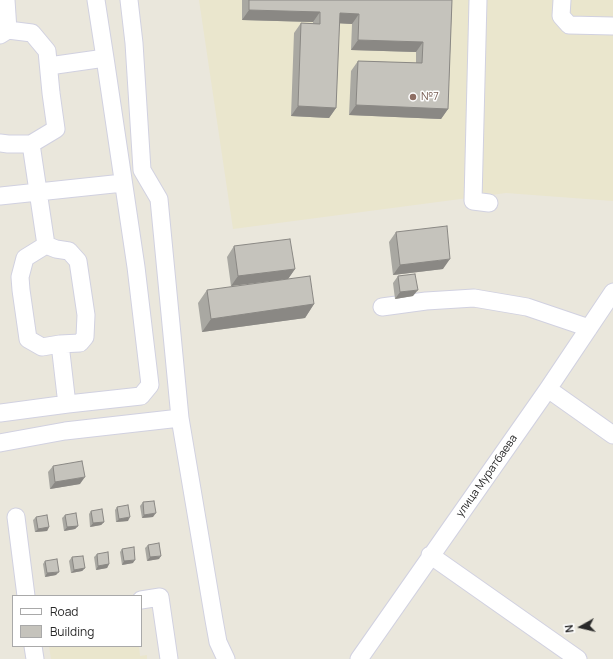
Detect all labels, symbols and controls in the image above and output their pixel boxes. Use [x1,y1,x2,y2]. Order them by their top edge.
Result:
place label: №7 [421,90,439,104]
marker: №7 [408,92,418,102]
street label: улица Муратбаева [454,432,520,520]
legend [12,595,142,647]
text: Road [50,603,78,620]
north arrow [561,607,601,647]
text: Building [50,623,94,640]
text: N [561,624,577,634]

